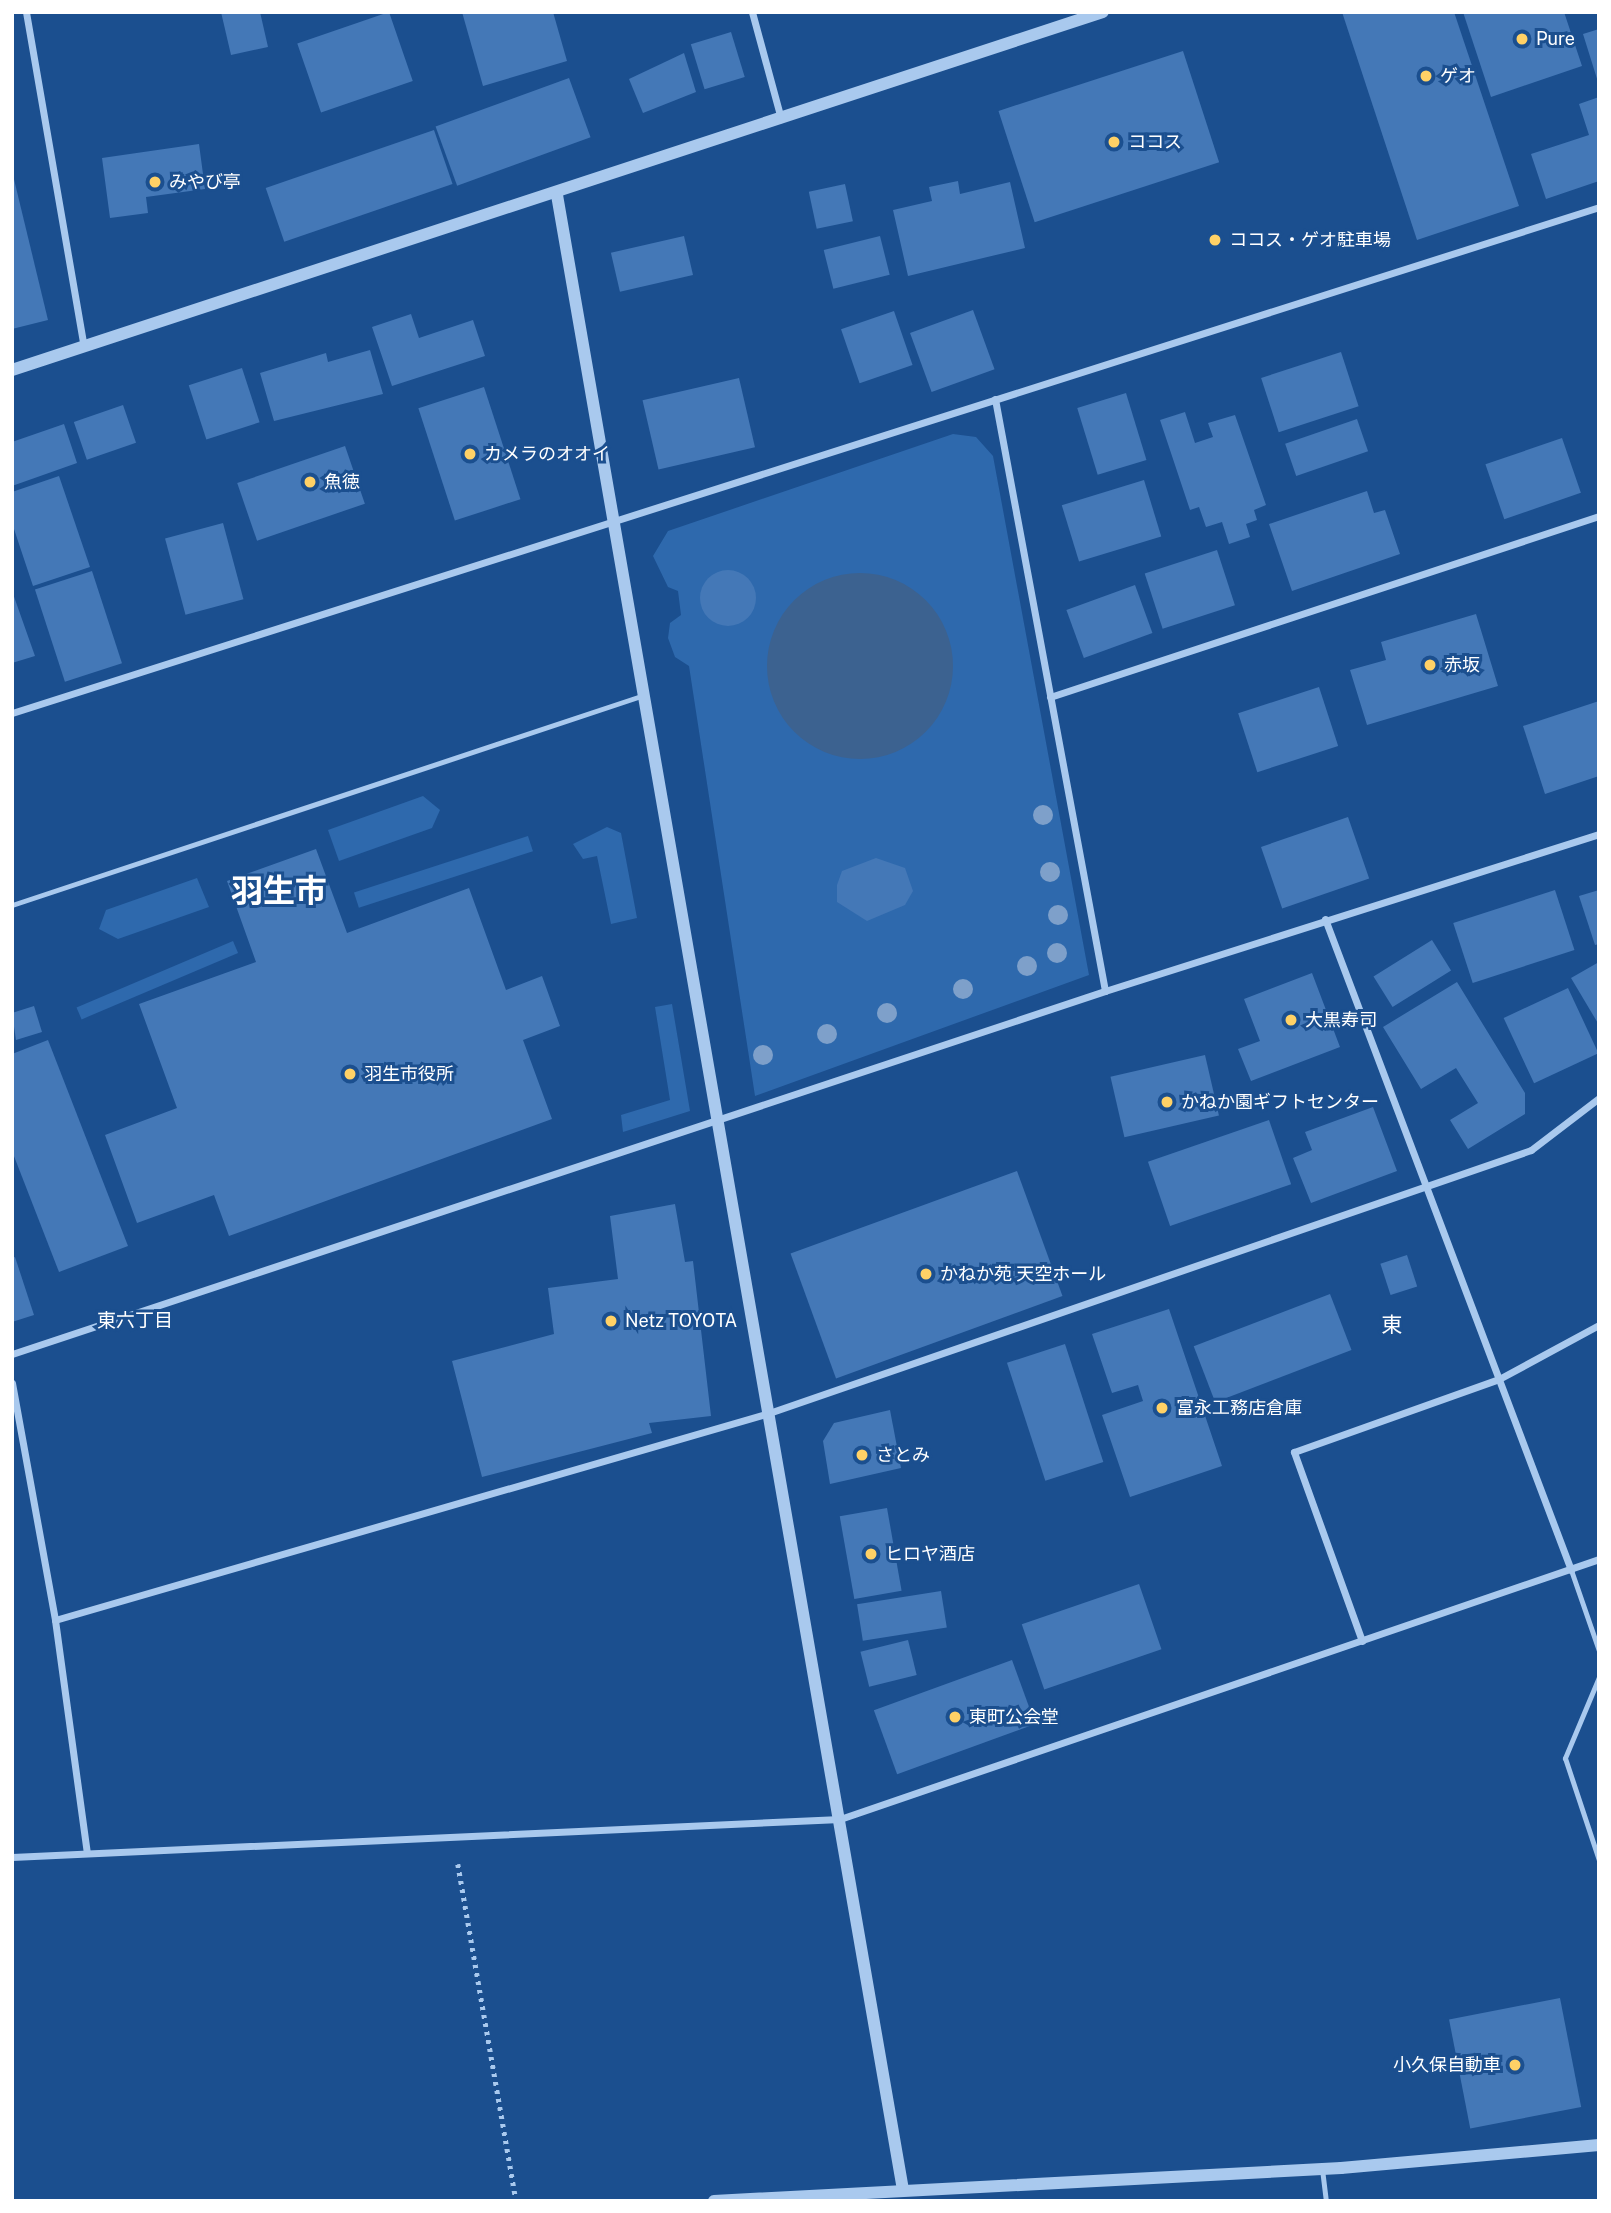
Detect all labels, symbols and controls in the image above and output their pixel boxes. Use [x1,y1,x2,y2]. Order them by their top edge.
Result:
place label: Pure [1536,28,1575,50]
marker: Pure [1514,31,1530,47]
place label: ゲオ [1440,65,1476,87]
marker: ゲオ [1418,68,1434,84]
place label: ココス [1128,131,1182,153]
marker: ココス [1106,134,1122,150]
place label: みやび亭 [169,171,241,193]
marker: みやび亭 [147,174,163,190]
place label: ココス・ゲオ駐車場 [1229,229,1391,251]
marker: ココス・ゲオ駐車場 [1207,232,1223,248]
place label: カメラのオオイ [484,443,610,465]
marker: カメラのオオイ [462,446,478,462]
place label: 魚徳 [324,471,360,493]
marker: 魚徳 [302,474,318,490]
place label: 赤坂 [1444,654,1480,676]
marker: 赤坂 [1422,657,1438,673]
district label: 羽生市 [231,872,327,910]
place label: 大黒寿司 [1305,1009,1377,1031]
marker: 大黒寿司 [1283,1012,1299,1028]
place label: 羽生市役所 [364,1063,454,1085]
marker: 羽生市役所 [342,1066,358,1082]
place label: かねか園ギフトセンター [1181,1091,1379,1113]
marker: かねか園ギフトセンター [1159,1094,1175,1110]
place label: かねか苑 天空ホール [940,1263,1106,1285]
marker: かねか苑 天空ホール [918,1266,934,1282]
district label: 東六丁目 [97,1310,173,1332]
place label: Netz TOYOTA [625,1310,737,1332]
district label: 東 [1382,1312,1402,1338]
marker: Netz TOYOTA [603,1313,619,1329]
place label: 富永工務店倉庫 [1176,1397,1302,1419]
marker: 富永工務店倉庫 [1154,1400,1170,1416]
place label: さとみ [876,1444,930,1466]
marker: さとみ [854,1447,870,1463]
place label: ヒロヤ酒店 [885,1543,975,1565]
marker: ヒロヤ酒店 [863,1546,879,1562]
place label: 東町公会堂 [969,1706,1059,1728]
marker: 東町公会堂 [947,1709,963,1725]
place label: 小久保自動車 [1393,2054,1501,2076]
marker: 小久保自動車 [1507,2057,1523,2073]

